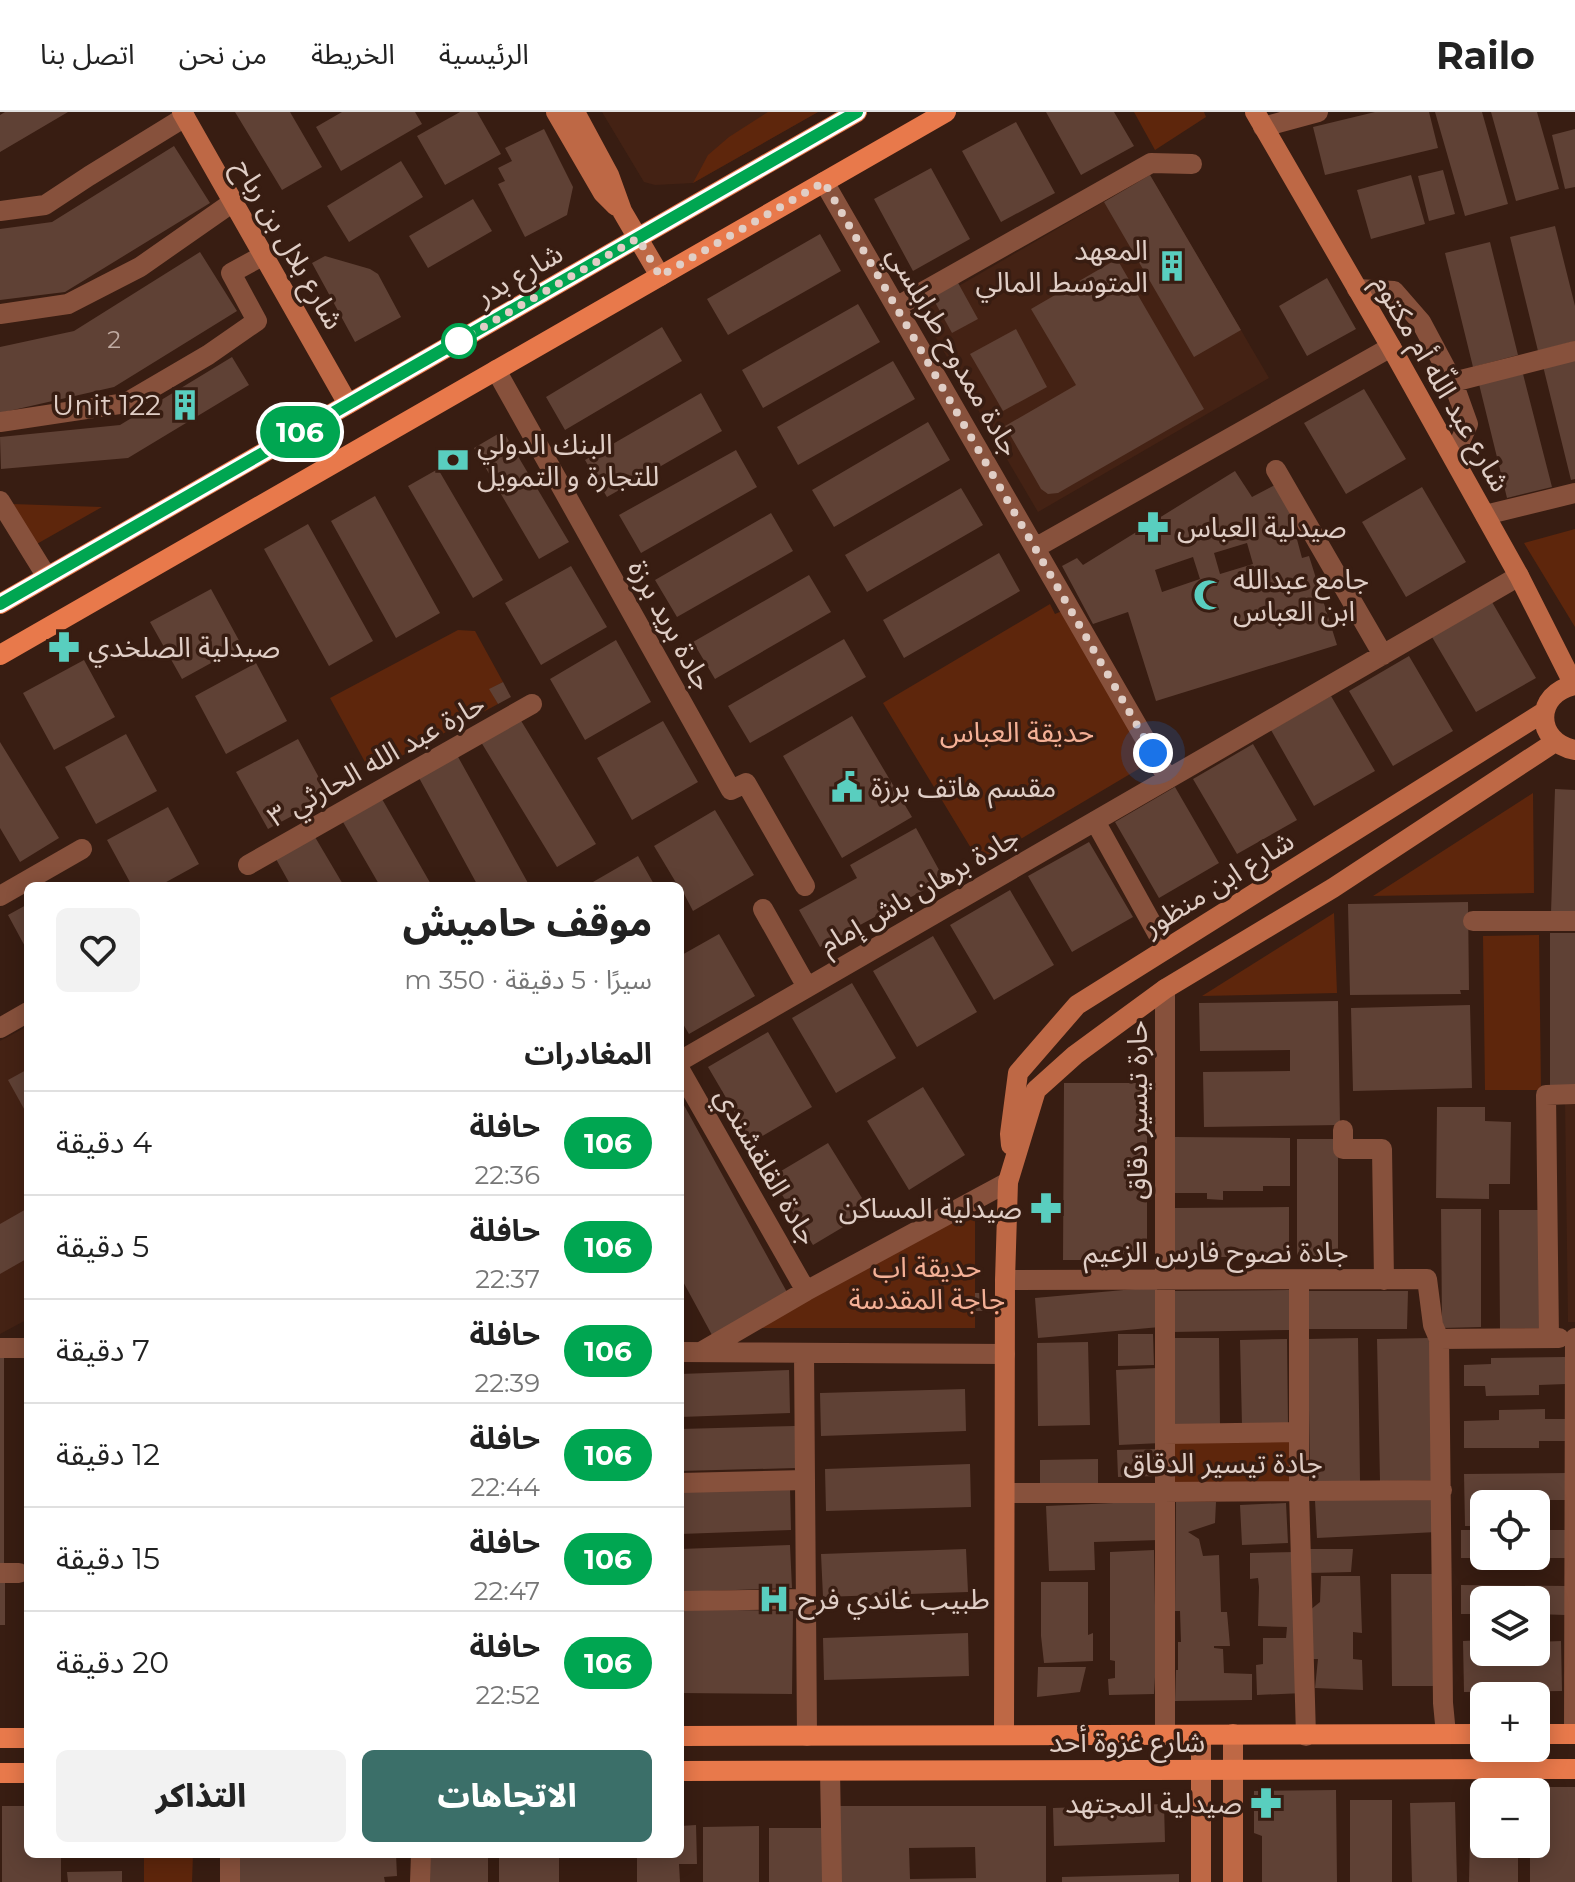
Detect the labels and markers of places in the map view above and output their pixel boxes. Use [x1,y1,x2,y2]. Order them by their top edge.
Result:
place label: المعهد المتوسط المالي [975,233,1148,303]
building icon: المعهد المتوسط المالي [1155,249,1189,283]
unlabelled marker [442,324,476,358]
place label: Unit 122 [52,388,161,422]
building icon: Unit 122 [168,388,202,422]
place label: البنك الدولي للتجارة و التمويل [477,427,659,493]
bank icon: البنك الدولي للتجارة و التمويل [436,443,470,477]
pharmacy icon: صيدلية العباس [1136,510,1170,544]
place label: صيدلية العباس [1177,510,1346,544]
place label: جامع عبدالله ابن العباس [1233,562,1369,628]
mosque icon: جامع عبدالله ابن العباس [1192,578,1226,612]
pharmacy icon: صيدلية الصلخدي [47,630,81,664]
place label: صيدلية الصلخدي [88,630,280,668]
public building icon: مقسم هاتف برزة [830,770,864,804]
place label: مقسم هاتف برزة [871,770,1056,809]
place label: صيدلية المساكن [839,1191,1022,1225]
pharmacy icon: صيدلية المساكن [1029,1191,1063,1225]
hospital icon: طبيب غاندي فرح [757,1582,791,1616]
place label: طبيب غاندي فرح [798,1582,990,1620]
place label: صيدلية المجتهد [1065,1786,1242,1820]
pharmacy icon: صيدلية المجتهد [1249,1786,1283,1820]

